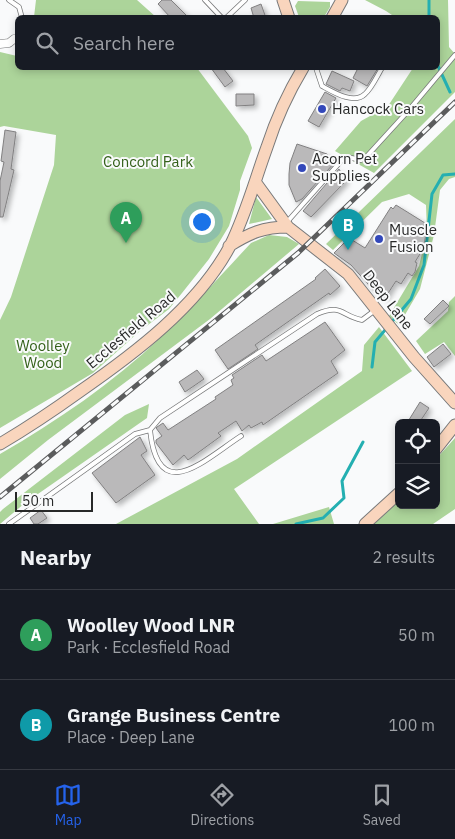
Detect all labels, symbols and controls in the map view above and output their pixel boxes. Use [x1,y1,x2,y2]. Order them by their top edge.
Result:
search box [15,15,440,70]
icon: search [33,29,61,57]
text: Search here [73,31,175,55]
place label: Hancock Cars [332,99,424,118]
marker: Hancock Cars [316,103,328,115]
place label: Acorn Pet Supplies [312,149,377,185]
park label: Concord Park [103,152,193,171]
marker: Acorn Pet Supplies [296,162,308,174]
pin: A [110,202,142,243]
your location [189,209,215,235]
pin: B [332,209,364,250]
place label: Muscle Fusion [389,220,437,256]
marker: Muscle Fusion [373,233,385,245]
street label: Deep Lane [359,266,418,334]
street label: Ecclesfield Road [82,287,179,372]
park label: Woolley Wood [16,336,70,372]
map controls [395,419,440,509]
button: locate [395,419,440,464]
button: layers [395,464,440,509]
scale bar [15,489,92,512]
text: 50 m [22,492,54,510]
text: Nearby [20,543,91,571]
text: 2 results [372,547,435,567]
text: Woolley Wood LNR [67,613,235,637]
text: A [31,625,41,645]
text: 50 m [398,625,435,645]
text: Park · Ecclesfield Road [67,637,230,657]
text: Grange Business Centre [67,703,280,727]
text: B [31,715,41,735]
text: 100 m [388,715,435,735]
text: Place · Deep Lane [67,727,195,747]
tab: Map [54,781,82,829]
tab: Directions [191,781,254,829]
tab: Saved [363,781,401,829]

